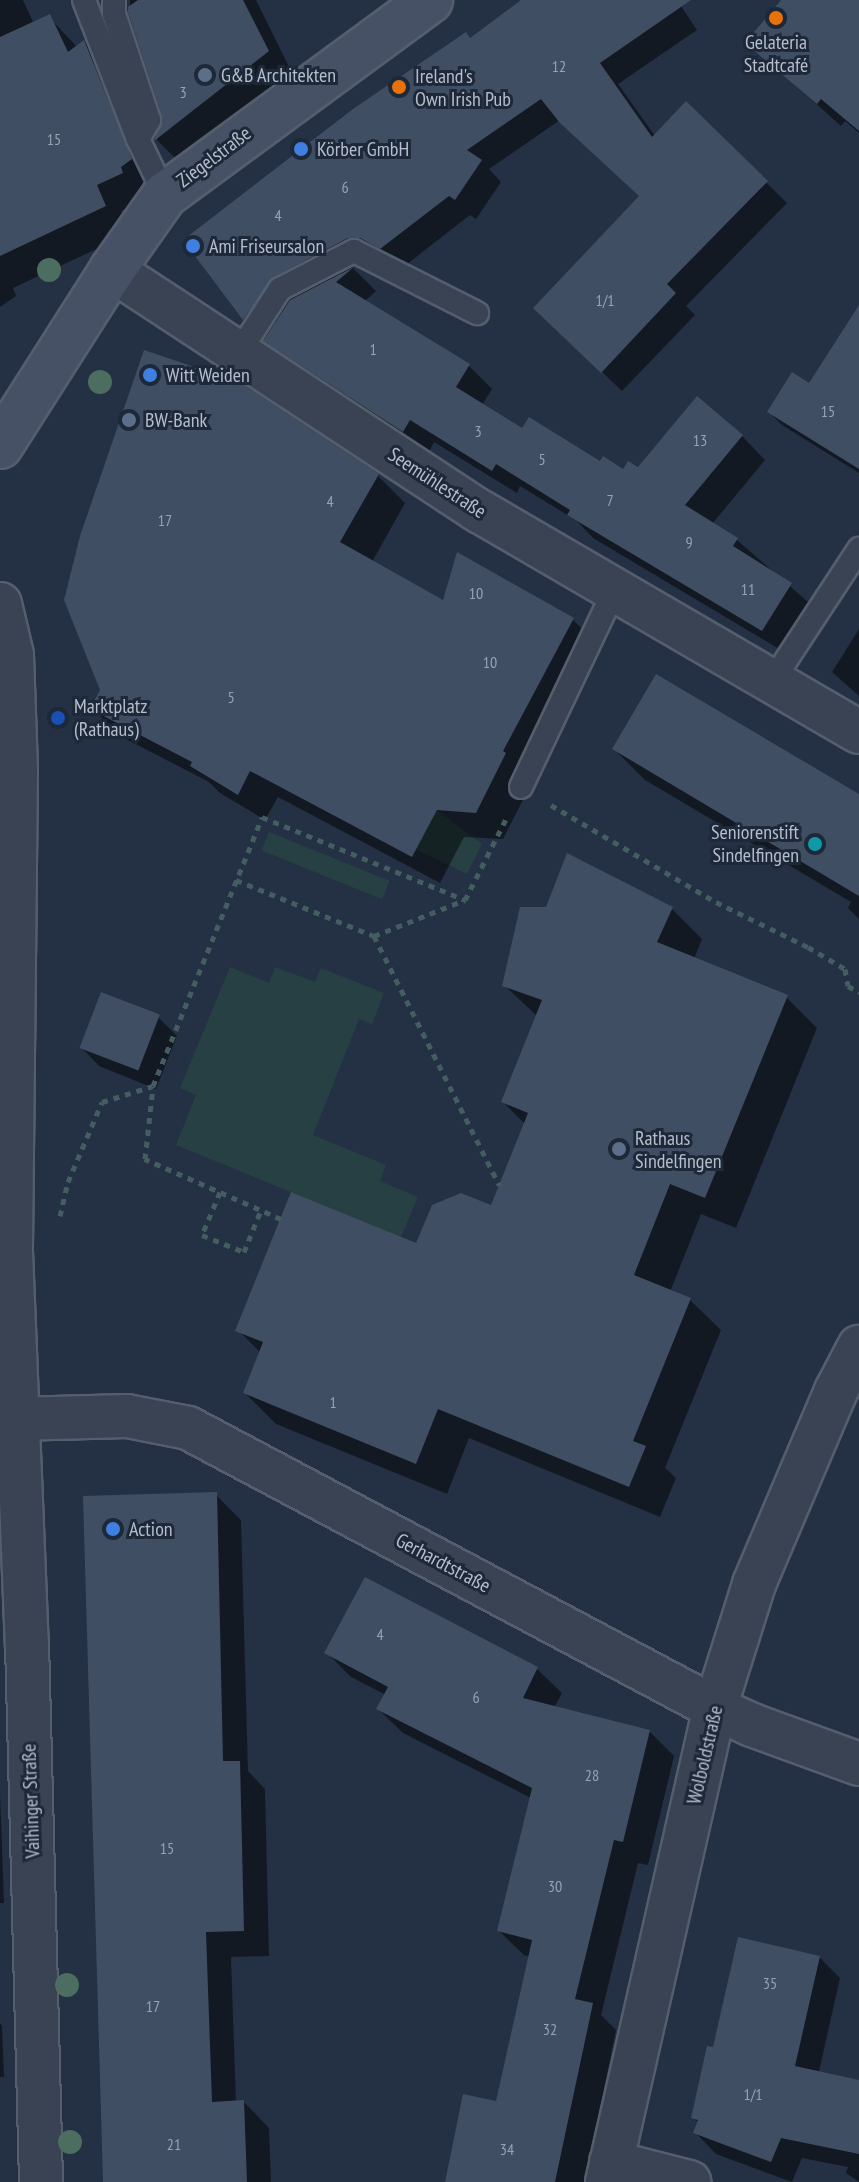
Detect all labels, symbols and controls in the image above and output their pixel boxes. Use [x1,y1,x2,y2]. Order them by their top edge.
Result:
marker: Gelateria Stadtcafé [767,9,785,27]
place label: Gelateria Stadtcafé [744,30,808,77]
house number: 12 [552,56,566,76]
place label: G&B Architekten [221,63,337,87]
place label: Ireland's Own Irish Pub [415,64,511,111]
marker: G&B Architekten [196,66,214,84]
marker: Ireland's Own Irish Pub [390,78,408,96]
house number: 3 [179,82,187,102]
street label: Ziegelstraße [172,121,256,193]
house number: 15 [47,129,61,149]
place label: Körber GmbH [317,137,409,161]
marker: Körber GmbH [292,140,310,158]
house number: 6 [341,177,349,197]
house number: 4 [274,205,282,225]
place label: Ami Friseursalon [209,234,324,258]
marker: Ami Friseursalon [184,237,202,255]
house number: 1/1 [595,290,615,310]
house number: 1 [369,339,377,359]
place label: Witt Weiden [166,363,250,387]
marker: Witt Weiden [141,366,159,384]
house number: 15 [821,401,835,421]
place label: BW-Bank [145,408,207,432]
marker: BW-Bank [120,411,138,429]
house number: 3 [474,421,482,441]
house number: 13 [693,430,707,450]
street label: Seemühlestraße [383,442,491,524]
house number: 5 [538,449,546,469]
house number: 7 [606,490,614,510]
house number: 4 [326,491,334,511]
house number: 17 [158,510,172,530]
house number: 9 [685,532,693,552]
house number: 11 [741,579,755,599]
house number: 10 [469,583,483,603]
house number: 10 [483,652,497,672]
house number: 5 [227,687,235,707]
place label: Marktplatz (Rathaus) [74,694,148,741]
marker: Marktplatz (Rathaus) [49,709,67,727]
place label: Seniorenstift Sindelfingen [711,820,799,867]
marker: Seniorenstift Sindelfingen [806,835,824,853]
place label: Rathaus Sindelfingen [635,1126,721,1173]
marker: Rathaus Sindelfingen [610,1140,628,1158]
house number: 1 [329,1392,337,1412]
place label: Action [129,1517,173,1541]
marker: Action [104,1520,122,1538]
street label: Gerhardtstraße [392,1528,494,1598]
house number: 4 [376,1624,384,1644]
house number: 6 [472,1687,480,1707]
street label: Wolboldstraße [682,1703,728,1807]
street label: Vaihinger Straße [17,1743,45,1859]
house number: 28 [585,1765,599,1785]
house number: 15 [160,1838,174,1858]
house number: 30 [548,1876,562,1896]
house number: 35 [763,1973,777,1993]
house number: 17 [146,1996,160,2016]
house number: 32 [543,2019,557,2039]
house number: 1/1 [743,2084,763,2104]
house number: 21 [167,2134,181,2154]
house number: 34 [500,2139,514,2159]

